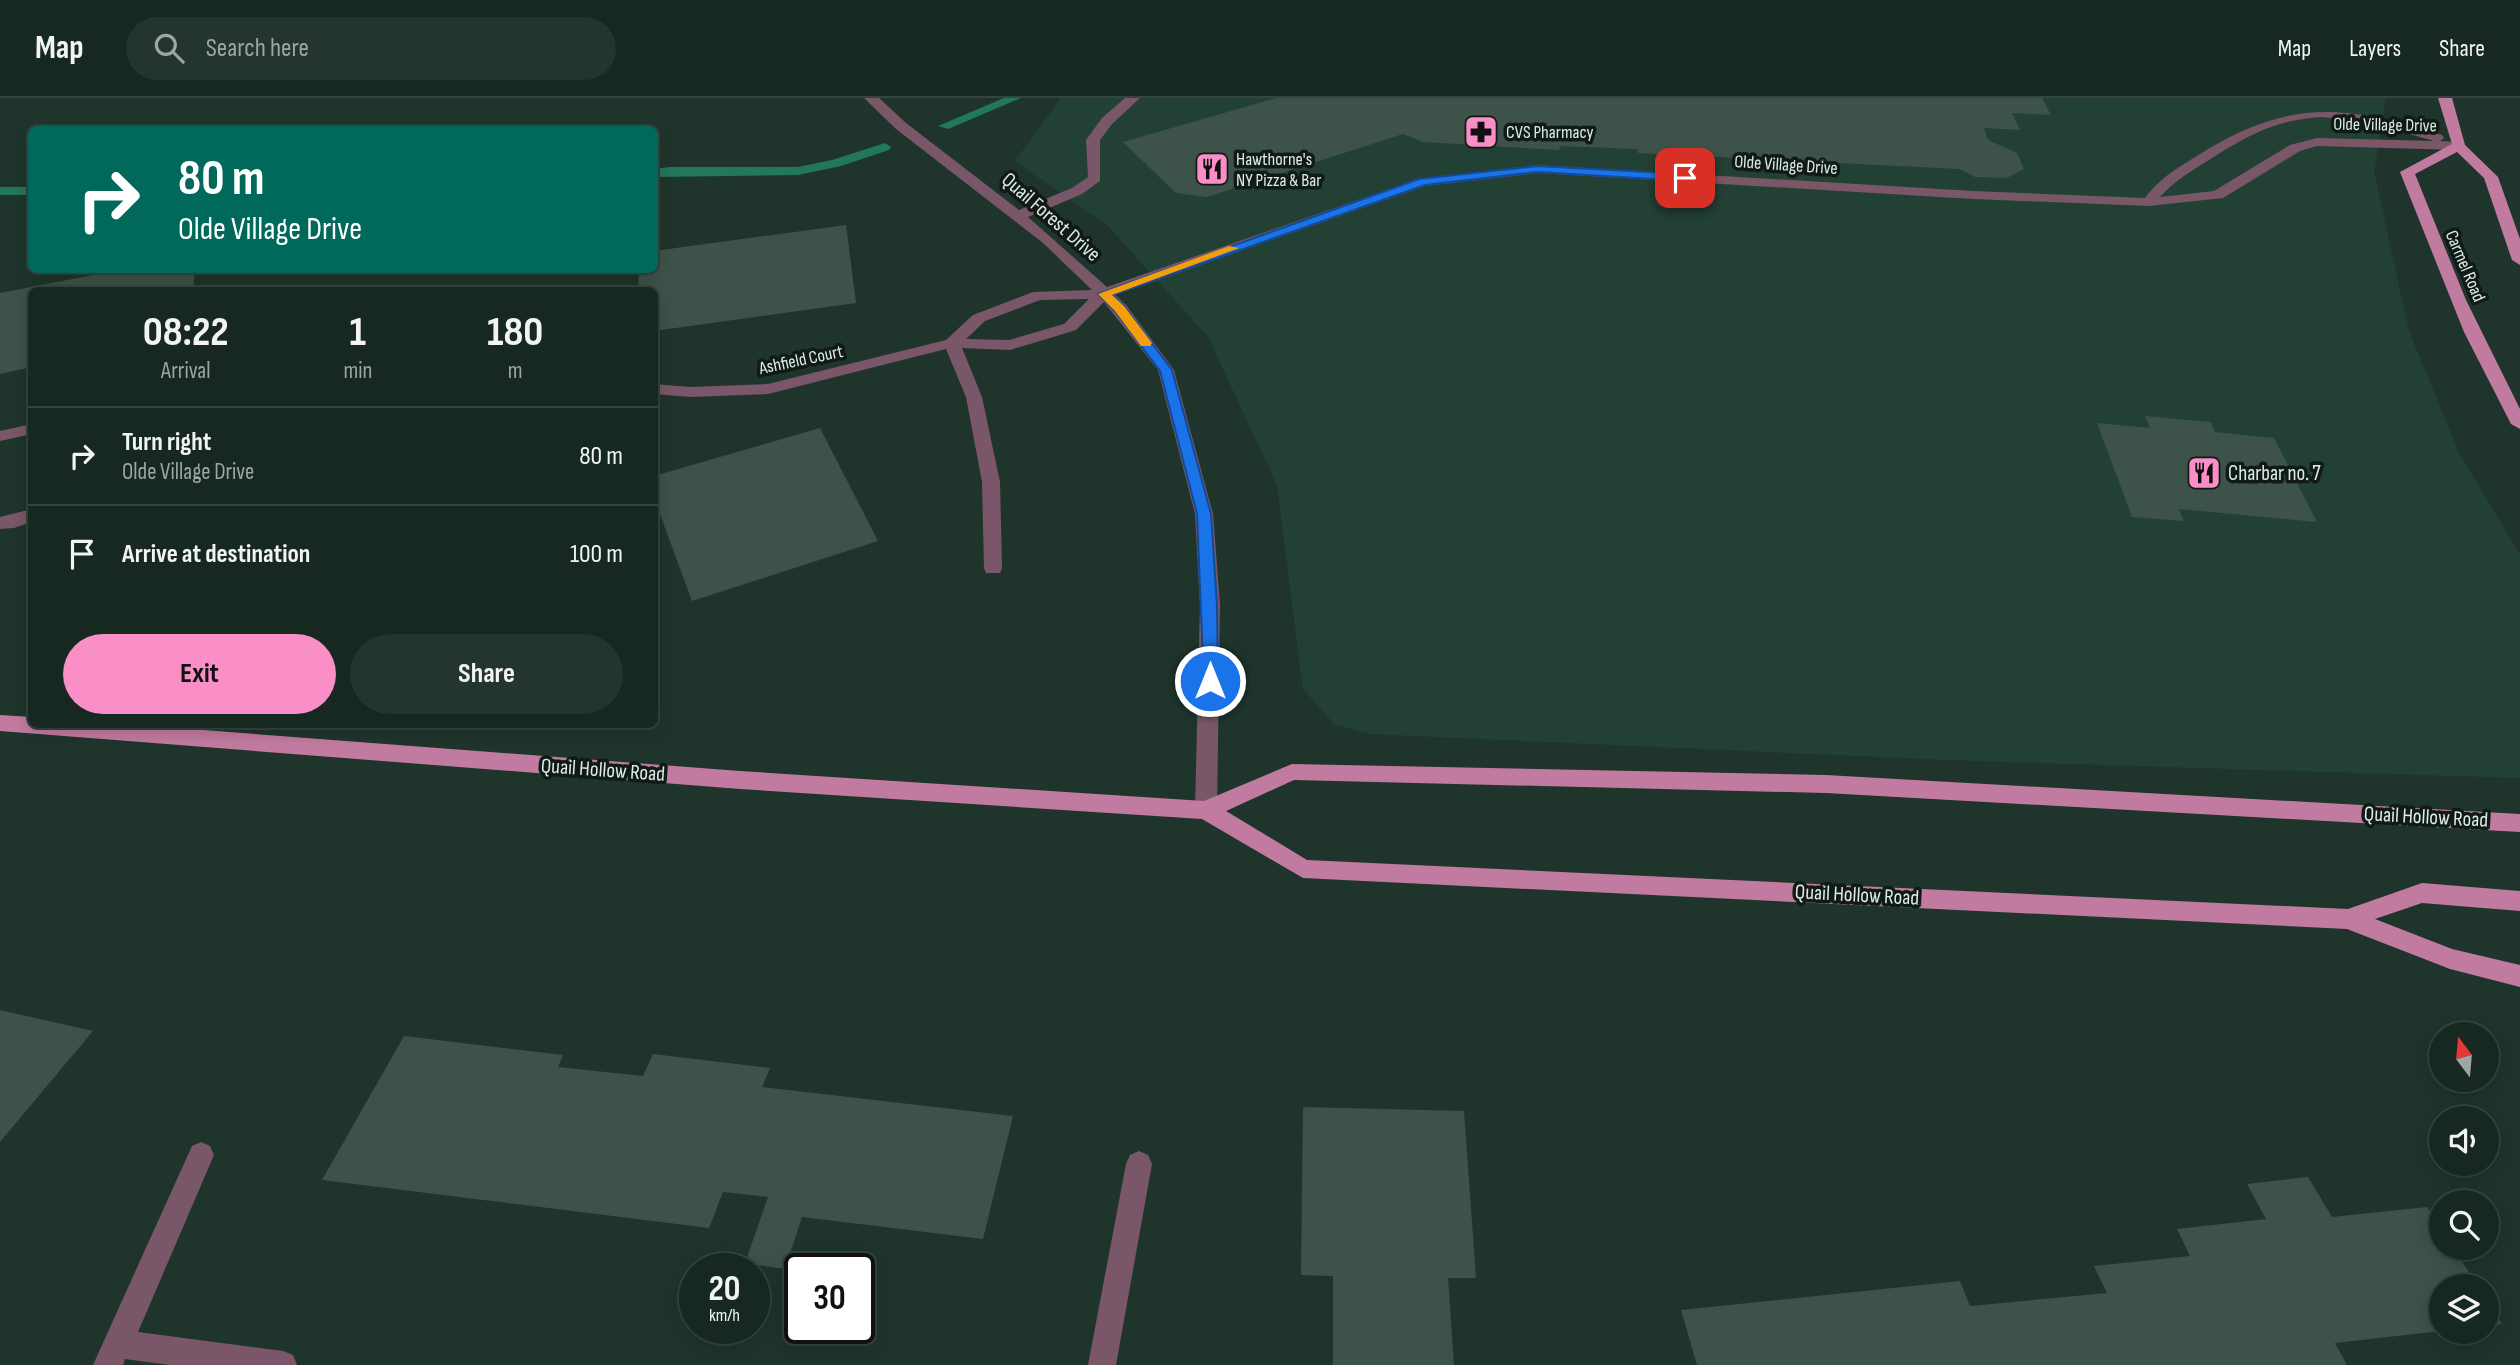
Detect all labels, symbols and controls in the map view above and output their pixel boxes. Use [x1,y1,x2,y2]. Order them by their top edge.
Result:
search box [126,17,616,80]
text: Map [35,28,84,68]
icon: search [150,29,188,67]
text: Search here [206,33,309,64]
text: Map [2278,34,2311,63]
text: Layers [2349,34,2401,63]
text: Share [2439,34,2485,63]
pharmacy icon: CVS Pharmacy [1462,113,1500,151]
street label: Olde Village Drive [2333,114,2437,136]
place label: CVS Pharmacy [1506,122,1593,143]
pin [1655,148,1715,208]
place label: Hawthorne's NY Pizza & Bar [1236,149,1321,191]
text: 80 m [178,150,265,209]
restaurant icon: Hawthorne's NY Pizza & Bar [1193,150,1231,188]
street label: Olde Village Drive [1734,151,1838,179]
icon: right [63,154,154,245]
icon: arrive [1666,159,1704,197]
street label: Quail Forest Drive [996,167,1106,267]
text: Olde Village Drive [178,210,362,249]
street label: Carmel Road [2441,227,2489,305]
text: 08:22 [143,307,229,358]
text: 1 [350,307,366,358]
text: 180 [487,307,543,358]
street label: Ashfield Court [756,341,845,379]
text: Arrival [161,357,210,385]
text: min [343,357,372,385]
text: m [508,357,523,385]
text: Turn right [122,427,211,458]
icon: right [63,437,101,475]
text: 80 m [579,441,623,472]
restaurant icon: Charbar no. 7 [2185,454,2223,492]
text: Olde Village Drive [122,458,254,486]
place label: Charbar no. 7 [2228,461,2321,486]
icon: arrive [63,535,101,573]
text: Arrive at destination [122,539,310,570]
text: 100 m [570,539,623,570]
button: Exit [63,634,336,714]
button: Share [350,634,623,714]
position arrow [1173,644,1247,718]
street label: Quail Hollow Road [540,753,666,787]
street label: Quail Hollow Road [2363,801,2489,833]
street label: Quail Hollow Road [1794,879,1920,911]
north arrow [2429,1022,2499,1092]
map controls [2429,1022,2499,1344]
button: sound [2429,1106,2499,1176]
button: search [2429,1190,2499,1260]
speed limit sign: 30 [784,1253,875,1344]
text: 20 [709,1268,741,1311]
button: layers [2429,1274,2499,1344]
text: km/h [709,1305,740,1326]

